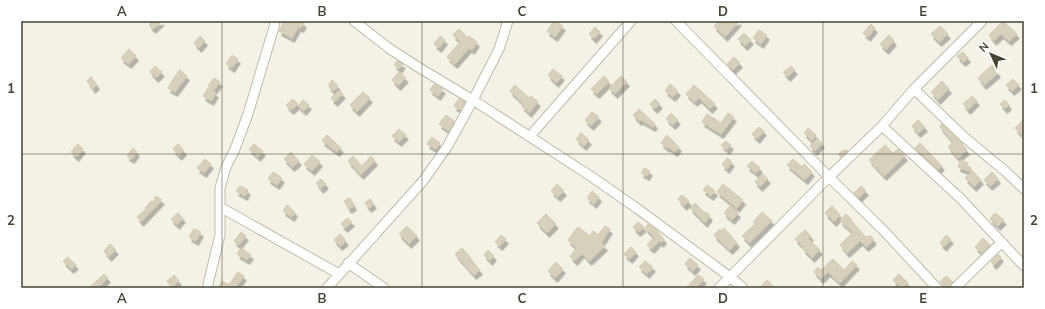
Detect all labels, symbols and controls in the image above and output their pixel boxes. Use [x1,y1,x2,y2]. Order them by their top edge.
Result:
text: A [117,3,127,19]
text: B [318,3,327,19]
text: C [518,3,527,19]
text: D [718,3,728,19]
text: E [919,3,927,19]
north arrow [971,34,1011,74]
text: N [976,39,992,55]
text: 1 [7,80,15,96]
text: 1 [1030,80,1038,96]
text: 2 [7,212,15,228]
text: 2 [1030,212,1038,228]
text: A [117,290,127,306]
text: B [318,290,327,306]
text: C [518,290,527,306]
text: D [718,290,728,306]
text: E [919,290,927,306]

